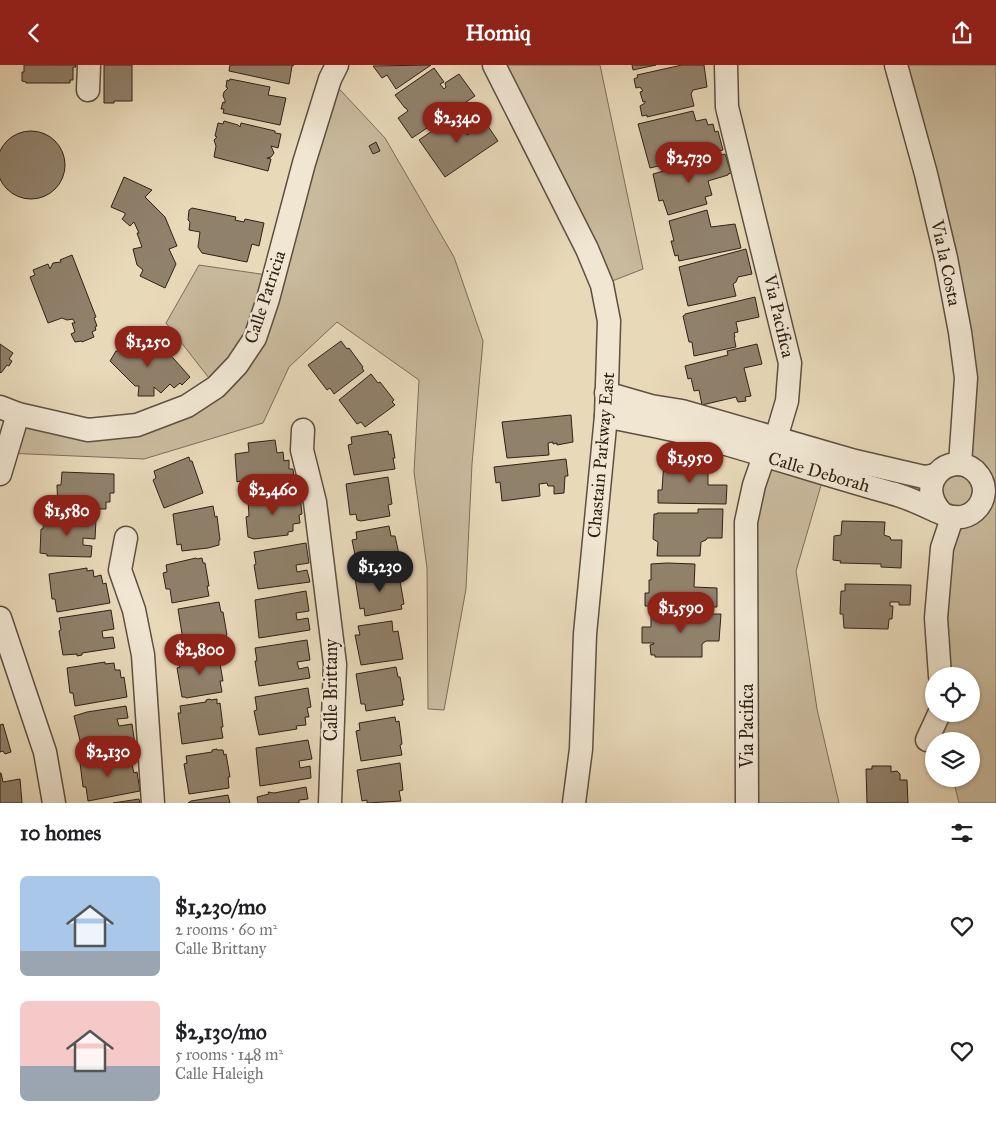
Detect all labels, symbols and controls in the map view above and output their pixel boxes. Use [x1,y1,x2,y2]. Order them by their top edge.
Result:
icon: back [20,19,48,47]
text: Homiq [466,19,530,46]
icon: share [948,19,976,47]
pin: $2,340 [416,101,498,144]
text: $2,340 [434,108,480,127]
pin: $2,730 [648,141,730,184]
text: $2,730 [666,148,712,167]
street label: Via la Costa [926,217,966,308]
street label: Calle Patricia [240,247,291,346]
street label: Via Pacifica [759,271,799,360]
pin: $1,250 [107,325,189,368]
text: $1,250 [126,332,170,351]
street label: Chastain Parkway East [583,371,619,539]
pin: $1,950 [649,441,731,484]
street label: Calle Deborah [766,447,872,497]
text: $1,950 [667,448,713,467]
pin: $2,460 [232,473,314,516]
text: $2,460 [249,480,297,499]
pin: $1,580 [26,495,108,537]
text: $1,580 [44,501,90,520]
pin: $1,230 [339,551,421,593]
text: $1,230 [358,557,402,576]
pin: $1,590 [640,591,722,634]
text: $1,590 [658,598,704,617]
pin: $2,800 [159,633,241,676]
street label: Calle Brittany [320,638,342,741]
text: $2,800 [175,640,225,659]
map controls [925,667,980,787]
button: locate [925,667,980,722]
street label: Via Pacifica [736,683,758,769]
button: layers [925,732,980,787]
pin: $2,130 [67,735,149,778]
text: $2,130 [86,742,130,761]
icon: filters [948,819,976,847]
text: 10 homes [20,820,101,846]
text: $1,230/mo [175,894,266,920]
icon: home [60,896,120,956]
icon: heart [948,912,976,940]
text: 2 rooms · 60 m² [175,920,277,939]
text: Calle Brittany [175,939,266,958]
text: $2,130/mo [175,1019,267,1045]
icon: home [60,1021,120,1081]
icon: heart [948,1037,976,1065]
text: 5 rooms · 148 m² [175,1045,283,1064]
text: Calle Haleigh [175,1064,264,1083]

